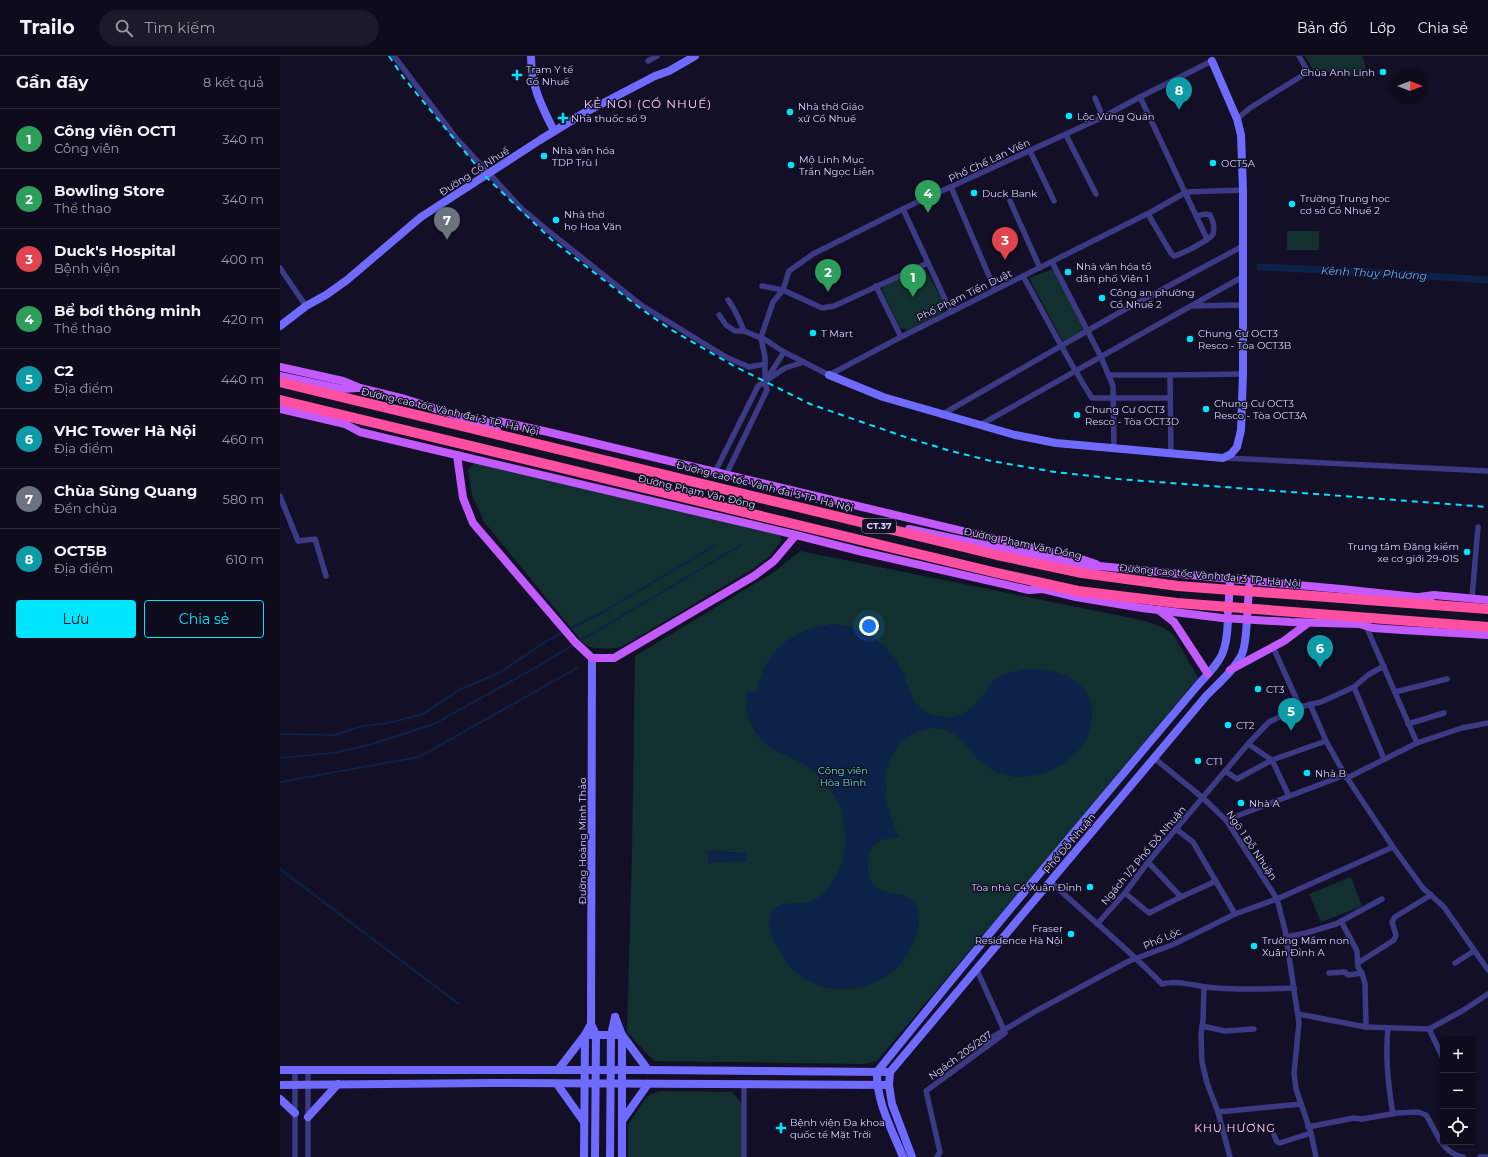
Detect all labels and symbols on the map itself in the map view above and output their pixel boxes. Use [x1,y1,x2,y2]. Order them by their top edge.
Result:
place label: Trạm Y tế Cổ Nhuế [526,63,574,88]
place label: Chùa Anh Linh [1301,66,1375,79]
marker: Chùa Anh Linh [1378,67,1388,77]
north arrow [1392,68,1428,104]
marker: Trạm Y tế Cổ Nhuế [511,69,523,81]
pin: 8 [1166,77,1192,110]
district label: KẺ NOI (CỔ NHUẾ) [584,96,712,111]
place label: Nhà thờ Giáo xứ Cổ Nhuế [798,100,864,125]
marker: Nhà thờ Giáo xứ Cổ Nhuế [785,107,795,117]
place label: Lộc Vừng Quán [1077,110,1155,123]
marker: Lộc Vừng Quán [1064,111,1074,121]
place label: Nhà thuốc số 9 [571,112,646,125]
marker: Nhà thuốc số 9 [558,113,568,123]
street label: Phố Chế Lan Viên [946,136,1032,185]
street label: Đường Cổ Nhuế [437,143,512,199]
place label: Nhà văn hóa TDP Trù I [552,144,615,169]
marker: Nhà văn hóa TDP Trù I [539,151,549,161]
place label: Mộ Linh Mục Trần Ngọc Liễn [799,153,874,178]
place label: OCT5A [1221,157,1256,170]
marker: OCT5A [1208,158,1218,168]
marker: Mộ Linh Mục Trần Ngọc Liễn [786,160,796,170]
pin: 4 [915,180,941,213]
place label: Duck Bank [982,187,1037,200]
marker: Duck Bank [969,188,979,198]
place label: Trường Trung học cơ sở Cổ Nhuế 2 [1300,192,1390,217]
marker: Trường Trung học cơ sở Cổ Nhuế 2 [1287,199,1297,209]
pin: 7 [434,207,460,240]
place label: Nhà thờ họ Hoa Văn [564,208,622,233]
marker: Nhà thờ họ Hoa Văn [551,215,561,225]
pin: 3 [992,227,1018,260]
pin: 2 [815,259,841,292]
place label: Nhà văn hóa tổ dân phố Viên 1 [1076,260,1152,285]
water label: Kênh Thuỵ Phương [1321,263,1428,283]
pin: 1 [900,264,926,297]
street label: Phố Phạm Tiến Duật [914,267,1014,324]
marker: Nhà văn hóa tổ dân phố Viên 1 [1063,267,1073,277]
place label: Công an phường Cổ Nhuế 2 [1110,286,1195,311]
marker: Công an phường Cổ Nhuế 2 [1097,293,1107,303]
place label: T Mart [821,327,853,340]
place label: Chung Cư OCT3 Resco - Tòa OCT3B [1198,327,1291,352]
marker: T Mart [808,328,818,338]
marker: Chung Cư OCT3 Resco - Tòa OCT3B [1185,334,1195,344]
street label: Đường cao tốc Vành đai 3 TP. Hà Nội [360,385,540,438]
place label: Chung Cư OCT3 Resco - Tòa OCT3A [1214,397,1308,422]
place label: Chung Cư OCT3 Resco - Tòa OCT3D [1085,403,1179,428]
marker: Chung Cư OCT3 Resco - Tòa OCT3A [1201,404,1211,414]
marker: Chung Cư OCT3 Resco - Tòa OCT3D [1072,410,1082,420]
street label: Đường cao tốc Vành đai 3 TP. Hà Nội [675,458,855,515]
street label: Đường Phạm Văn Đồng [637,472,757,511]
road number: CT.37 [862,519,896,533]
street label: Đường Phạm Văn Đồng [963,525,1083,562]
place label: Trung tâm Đăng kiểm xe cơ giới 29-01S [1348,540,1459,565]
marker: Trung tâm Đăng kiểm xe cơ giới 29-01S [1462,547,1472,557]
street label: Đường cao tốc Vành đai 3 TP. Hà Nội [1119,561,1301,590]
your location [859,616,879,636]
pin: 6 [1307,635,1333,668]
place label: CT3 [1266,683,1285,696]
marker: CT3 [1253,684,1263,694]
pin: 5 [1278,698,1304,731]
place label: CT2 [1236,719,1255,732]
marker: CT2 [1223,720,1233,730]
place label: CT1 [1206,755,1223,768]
marker: CT1 [1193,756,1203,766]
park label: Công viên Hòa Bình [818,764,868,789]
place label: Nhà B [1315,767,1346,780]
marker: Nhà B [1302,768,1312,778]
street label: Đường Hoàng Minh Thảo [576,778,589,904]
place label: Nhà A [1249,797,1280,810]
marker: Nhà A [1236,798,1246,808]
street label: Ngách 1/2 Phố Đỗ Nhuận [1098,803,1189,908]
street label: Ngõ 1 Đỗ Nhuận [1223,808,1280,883]
street label: Phố Đỗ Nhuận [1041,811,1098,876]
place label: Tòa nhà C4 Xuân Đỉnh [971,881,1082,894]
marker: Tòa nhà C4 Xuân Đỉnh [1085,882,1095,892]
place label: Fraser Residence Hà Nội [975,922,1063,947]
street label: Phố Lộc [1141,924,1184,952]
marker: Fraser Residence Hà Nội [1066,929,1076,939]
place label: Trường Mầm non Xuân Đỉnh A [1262,934,1349,959]
marker: Trường Mầm non Xuân Đỉnh A [1249,941,1259,951]
street label: Ngách 205/207 [926,1028,995,1083]
place label: Bệnh viện Đa khoa quốc tế Mặt Trời [790,1116,885,1141]
district label: KHU HƯƠNG [1194,1121,1276,1135]
marker: Bệnh viện Đa khoa quốc tế Mặt Trời [775,1122,787,1134]

